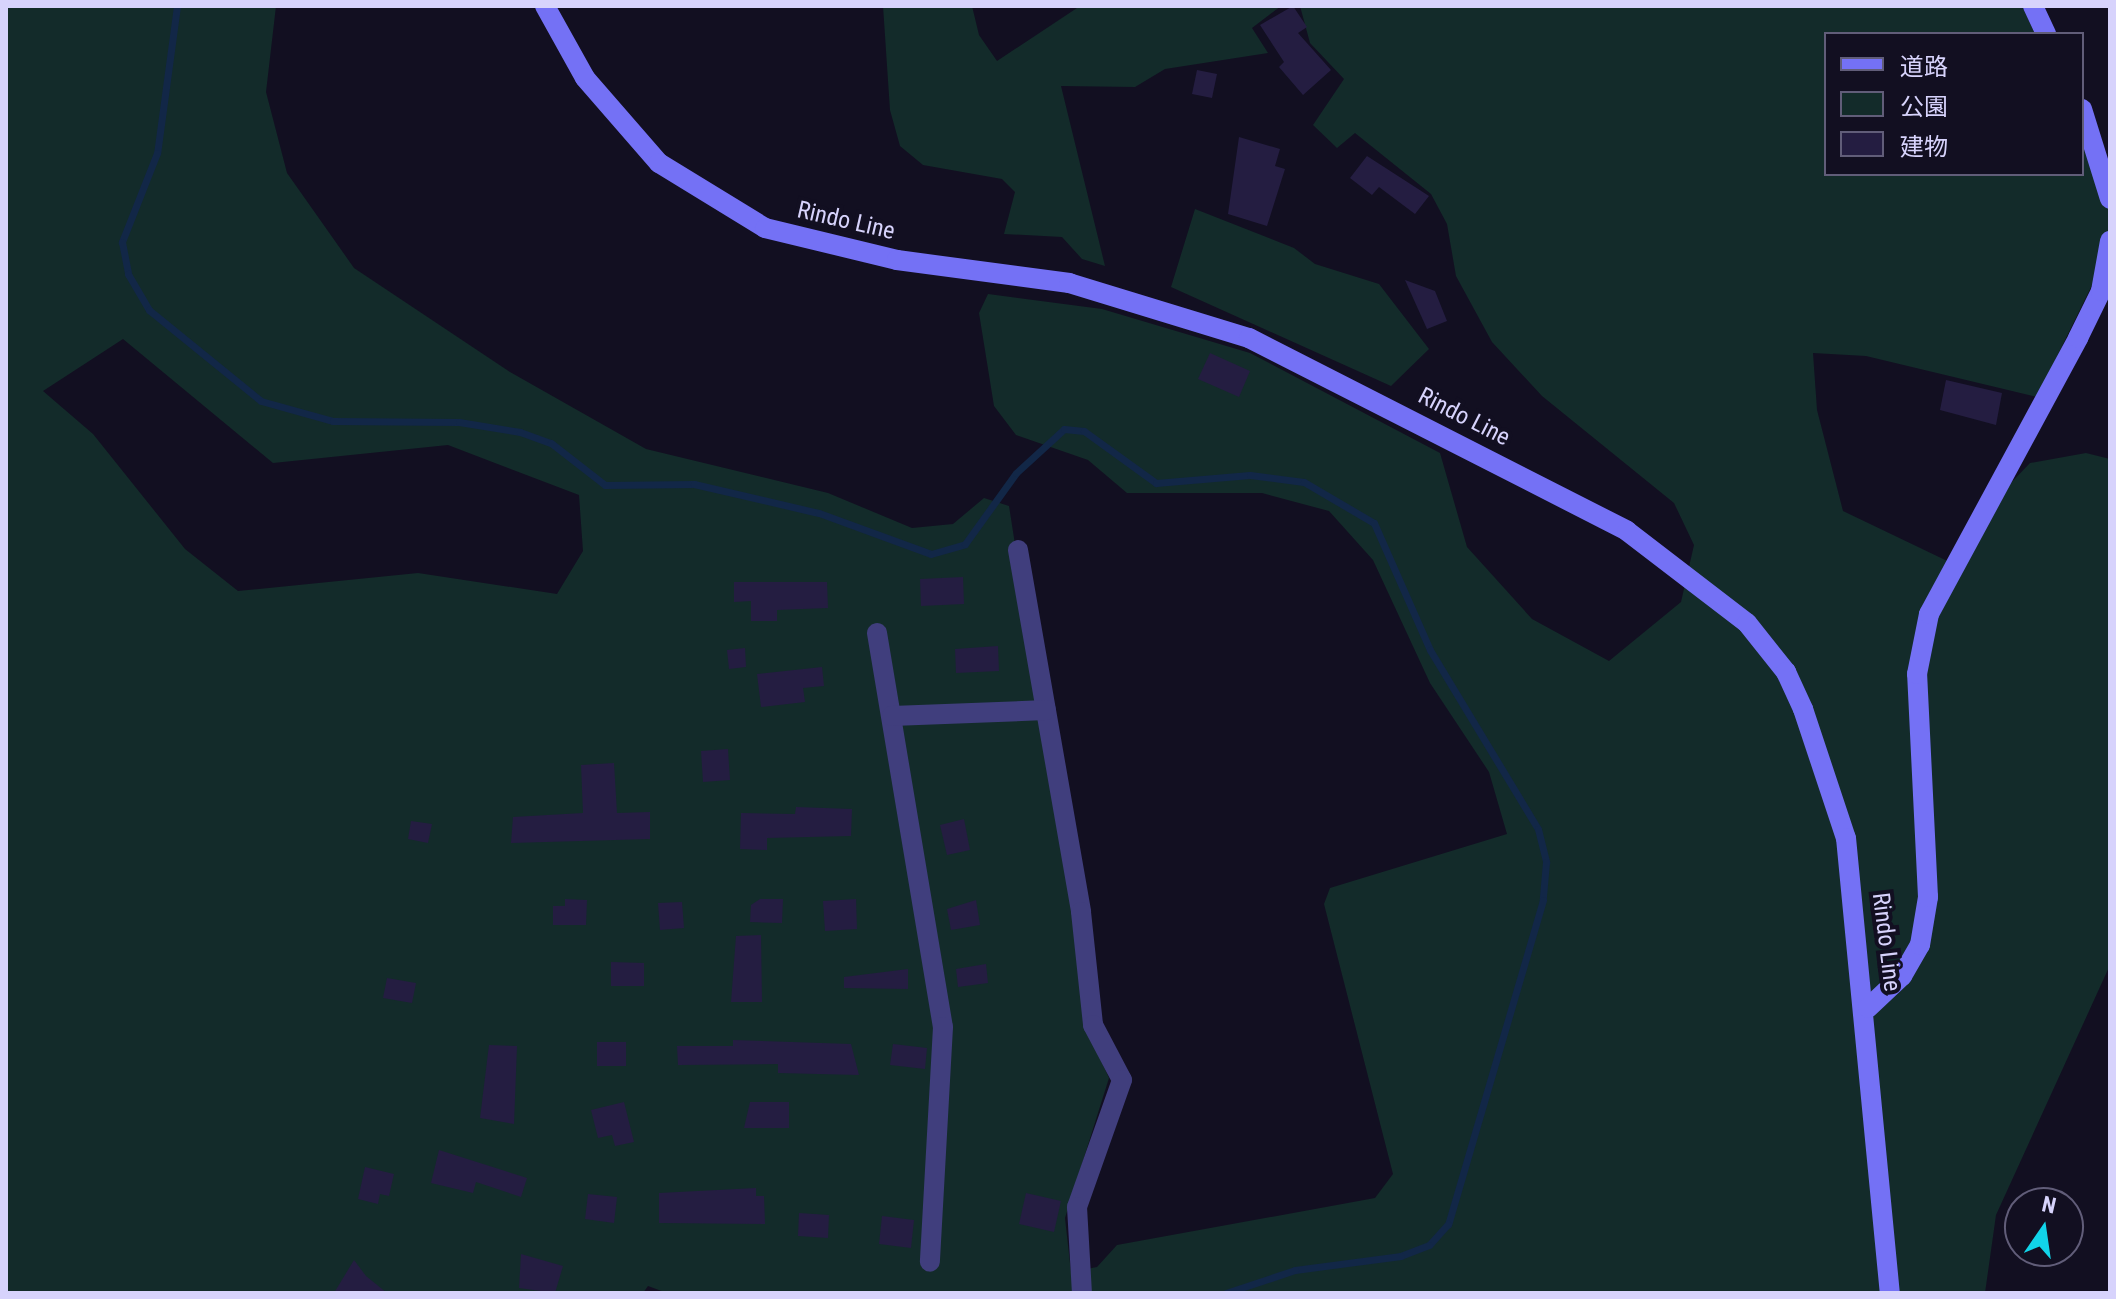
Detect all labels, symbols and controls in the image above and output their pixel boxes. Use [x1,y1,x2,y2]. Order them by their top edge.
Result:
legend [1824,32,2084,176]
text: 道路 [1900,53,1948,81]
text: 公園 [1900,93,1948,121]
text: 建物 [1900,133,1948,161]
street label: Rindo Line [794,196,898,246]
street label: Rindo Line [1413,382,1515,452]
street label: Rindo Line [1866,891,1906,993]
north arrow [2004,1187,2084,1267]
text: N [2040,1191,2058,1219]

